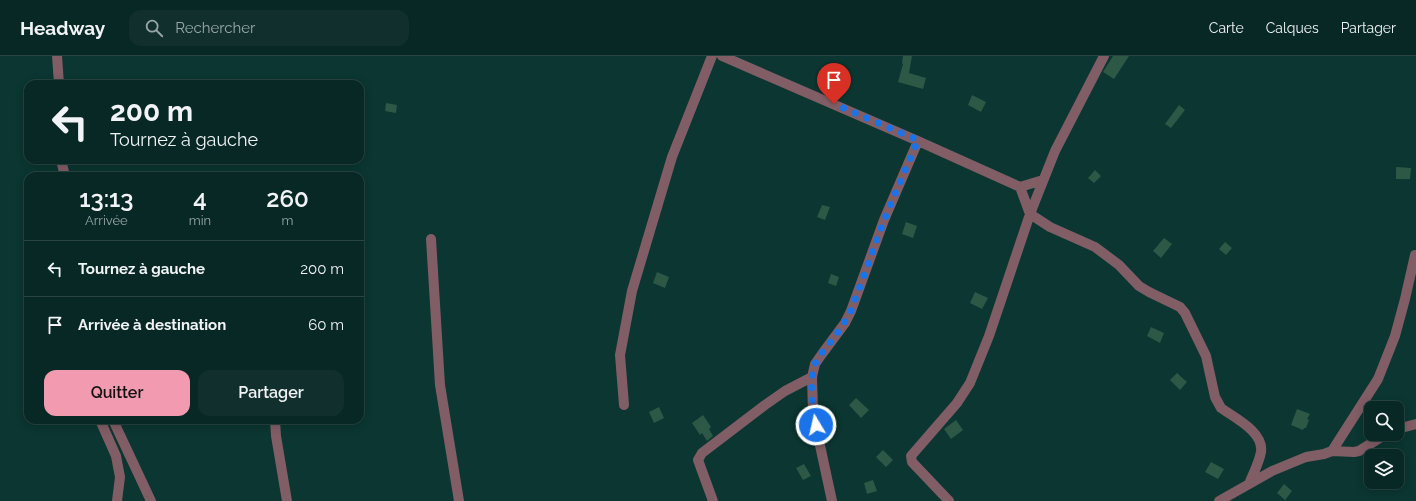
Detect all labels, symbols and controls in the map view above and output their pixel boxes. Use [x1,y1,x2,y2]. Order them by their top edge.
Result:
search box [129,10,409,46]
text: Headway [20,17,105,39]
icon: search [143,17,165,39]
text: Rechercher [175,19,255,37]
text: Carte [1209,20,1244,36]
text: Calques [1266,20,1319,36]
text: Partager [1341,20,1396,36]
pin [817,63,851,104]
icon: arrive [823,69,845,91]
text: 200 m [110,95,193,128]
icon: left [44,96,96,148]
text: Tournez à gauche [110,129,258,150]
text: 13:13 [79,184,134,213]
text: 4 [193,184,207,213]
text: 260 [266,184,309,213]
text: Arrivée [85,213,128,228]
text: min [189,213,211,228]
text: m [282,213,294,228]
icon: left [44,258,66,280]
text: Tournez à gauche [78,260,205,278]
text: 200 m [300,260,344,278]
icon: arrive [44,314,66,336]
text: Arrivée à destination [78,316,226,334]
text: 60 m [308,316,344,334]
button: Quitter [44,370,190,416]
button: Partager [198,370,344,416]
map controls [1364,401,1404,489]
button: search [1364,401,1404,441]
position arrow [795,404,837,446]
button: layers [1364,449,1404,489]

